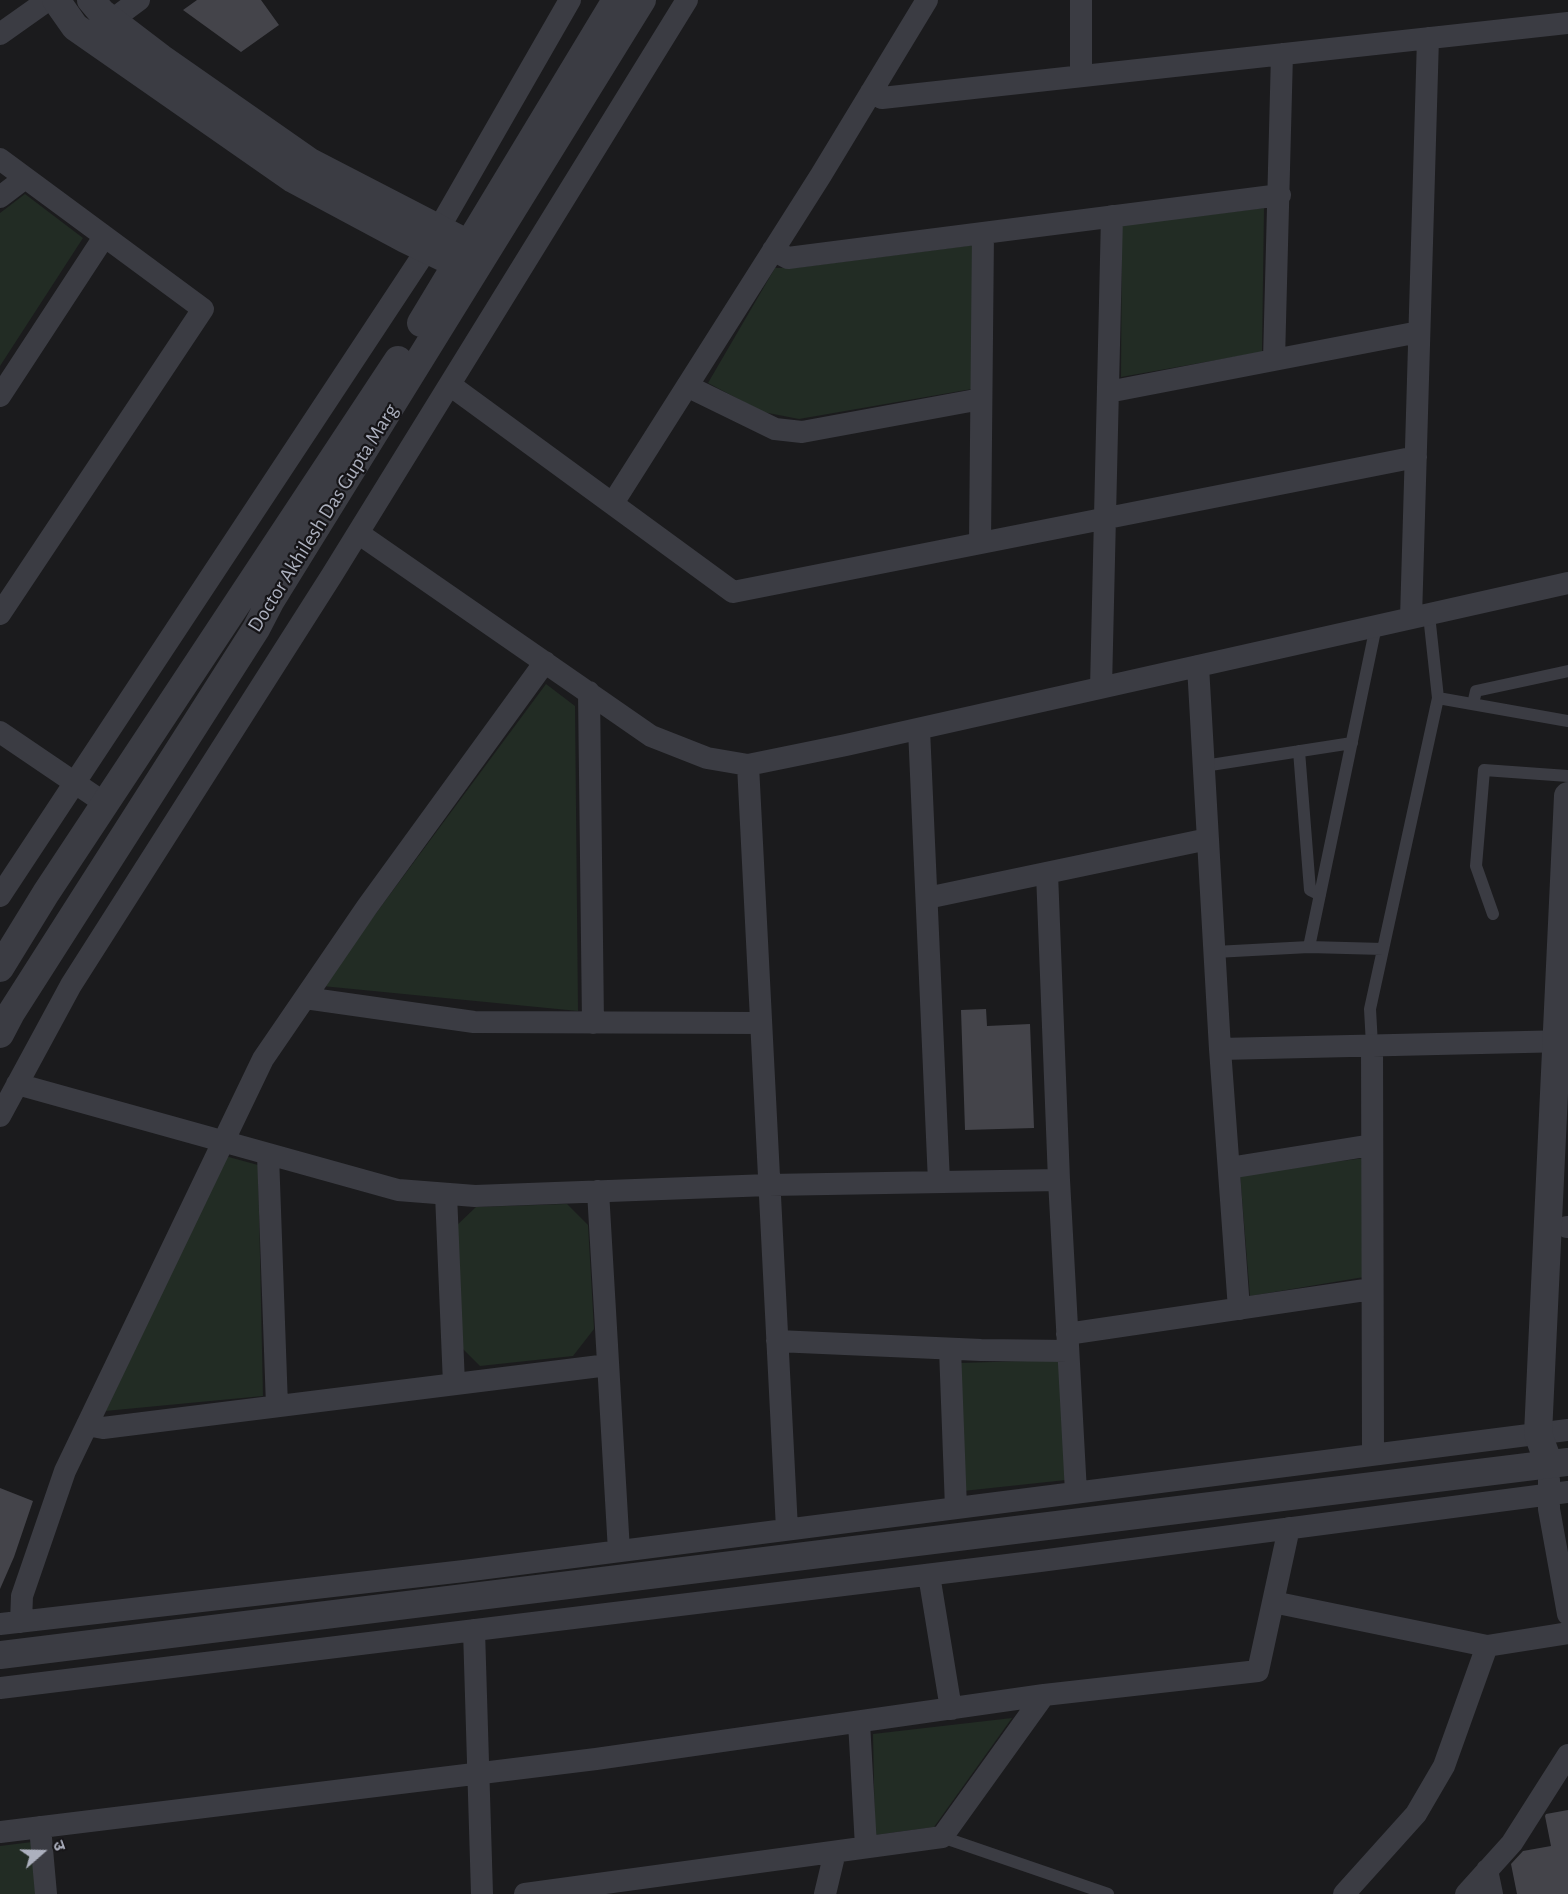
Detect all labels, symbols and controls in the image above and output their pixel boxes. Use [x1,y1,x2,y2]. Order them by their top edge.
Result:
street label: Doctor Akhilesh Das Gupta Marg [242,399,404,637]
north arrow [12,1822,72,1882]
text: उ [50,1839,68,1853]

